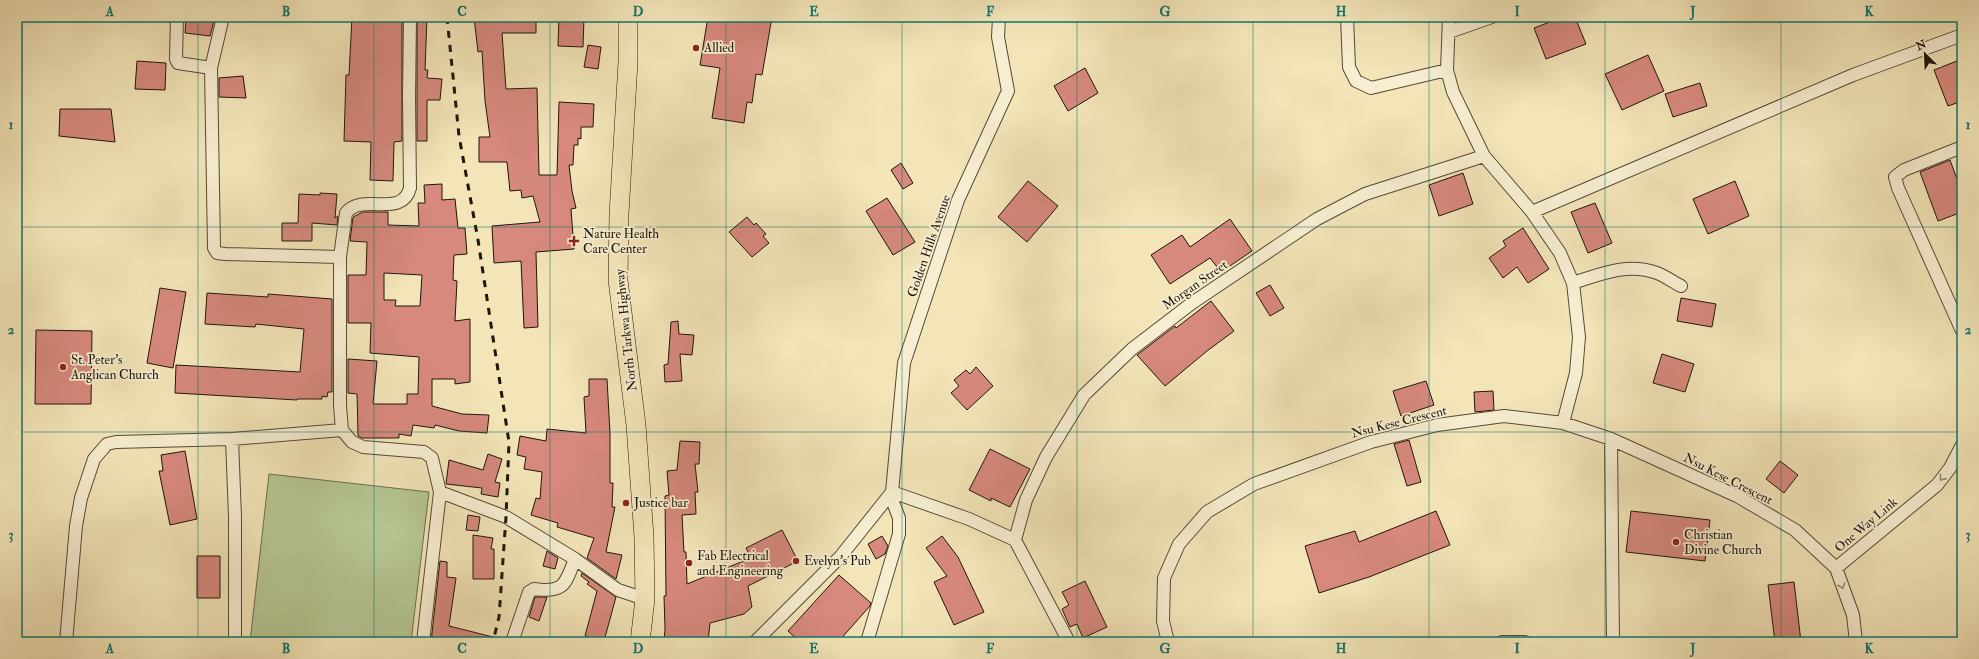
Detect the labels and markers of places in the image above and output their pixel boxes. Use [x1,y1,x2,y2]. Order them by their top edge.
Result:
place label: Allied [703,40,735,56]
marker: Allied [691,43,701,53]
place label: Nature Health Care Center [583,226,659,257]
marker: Nature Health Care Center [568,235,580,247]
place label: St. Peter's Anglican Church [70,352,159,383]
marker: St. Peter's Anglican Church [58,362,68,372]
place label: Justice bar [633,495,688,511]
marker: Justice bar [621,498,631,508]
place label: Christian Divine Church [1684,527,1762,558]
marker: Christian Divine Church [1671,537,1681,547]
place label: Fab Electrical and Engineering [697,548,784,579]
place label: Evelyn's Pub [804,553,871,570]
marker: Evelyn's Pub [791,556,801,566]
marker: Fab Electrical and Engineering [684,558,694,568]

